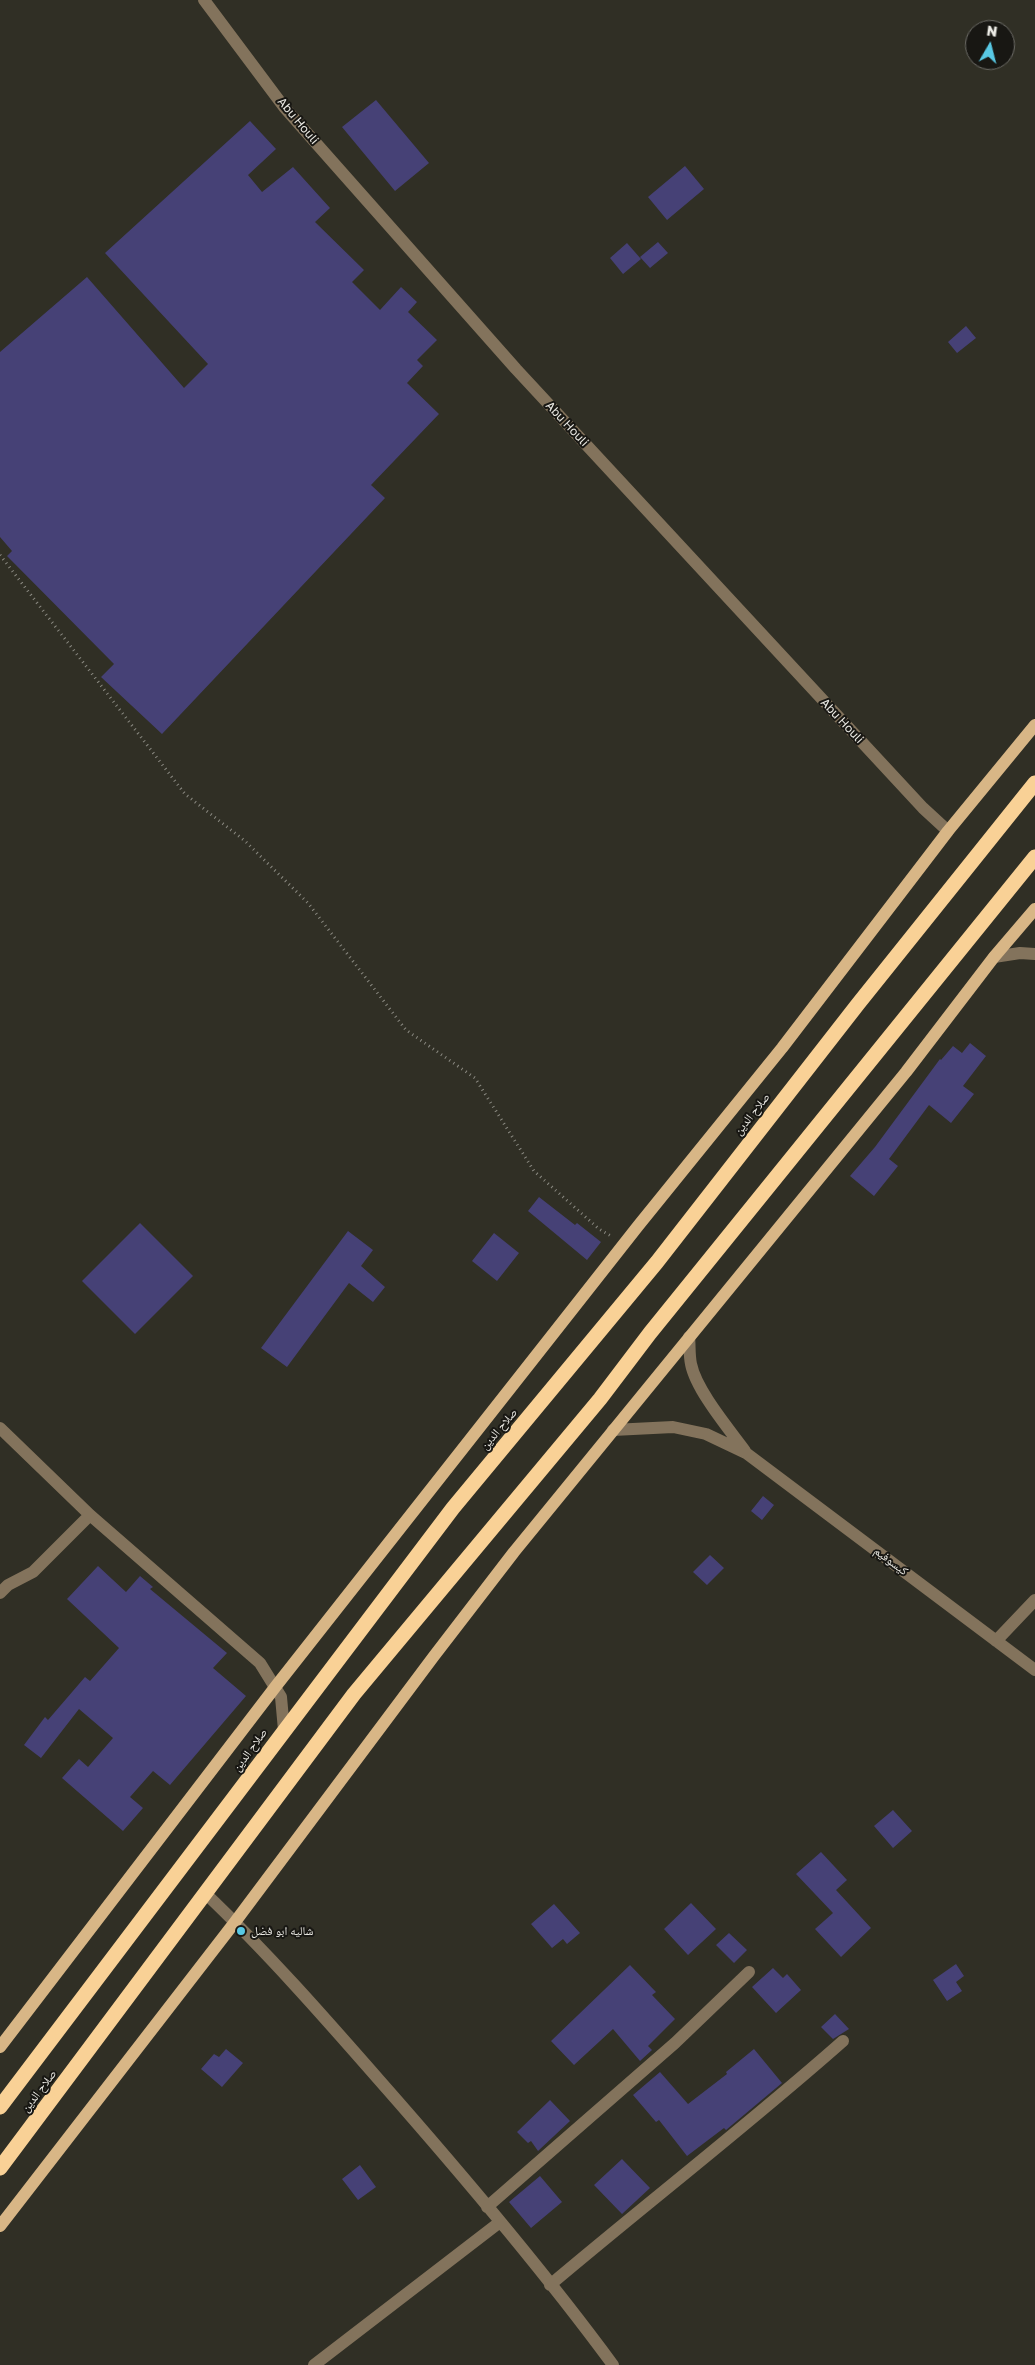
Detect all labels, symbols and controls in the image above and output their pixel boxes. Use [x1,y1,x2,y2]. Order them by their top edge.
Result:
north arrow [965,20,1015,70]
text: N [986,21,998,40]
street label: Abu Houli [274,95,322,147]
street label: Abu Houli [543,398,591,450]
street label: Abu Houli [818,695,866,747]
street label: صلاح الدين [731,1090,773,1138]
street label: صلاح الدين [478,1405,520,1453]
street label: كيسوفيم [871,1544,911,1578]
street label: صلاح الدين [230,1726,270,1774]
place label: شاليه ابو فضل [251,1924,313,1938]
marker: شاليه ابو فضل [235,1925,247,1937]
street label: صلاح الدين [18,2067,60,2115]

